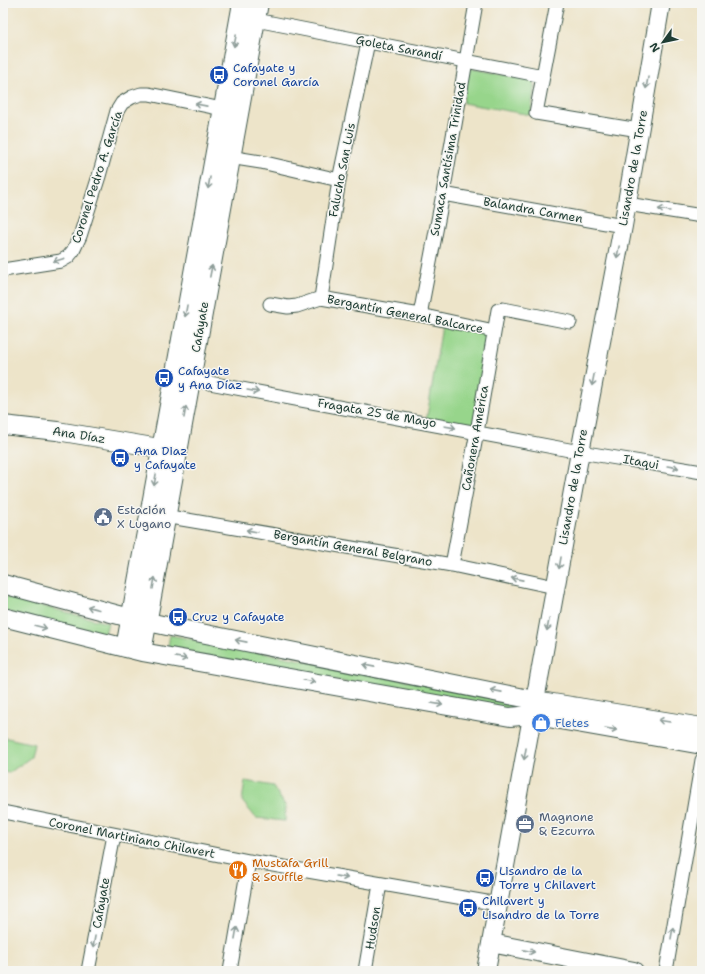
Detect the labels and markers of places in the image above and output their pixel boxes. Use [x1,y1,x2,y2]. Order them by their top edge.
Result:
place label: Cafayate y Coronel García [233,60,320,90]
bus stop icon: Cafayate y Coronel García [208,64,230,86]
place label: Cafayate y Ana Díaz [178,363,242,393]
bus stop icon: Cafayate y Ana Díaz [153,367,175,389]
place label: Ana Diaz y Cafayate [134,443,197,473]
bus stop icon: Ana Diaz y Cafayate [109,447,131,469]
place label: Estación X Lugano [117,502,171,532]
public building icon: Estación X Lugano [92,506,114,528]
bus stop icon: Cruz y Cafayate [167,606,189,628]
place label: Cruz y Cafayate [192,609,285,625]
shop icon: Fletes [530,712,552,734]
place label: Fletes [555,715,589,731]
place label: Magnone & Ezcurra [539,809,595,839]
office icon: Magnone & Ezcurra [514,813,536,835]
place label: Mustafa Grill & Souffle [252,855,329,885]
restaurant icon: Mustafa Grill & Souffle [227,859,249,881]
place label: Lisandro de la Torre y Chilavert [499,863,596,893]
bus stop icon: Lisandro de la Torre y Chilavert [474,867,496,889]
place label: Chilavert y Lisandro de la Torre [482,893,600,923]
bus stop icon: Chilavert y Lisandro de la Torre [457,897,479,919]

